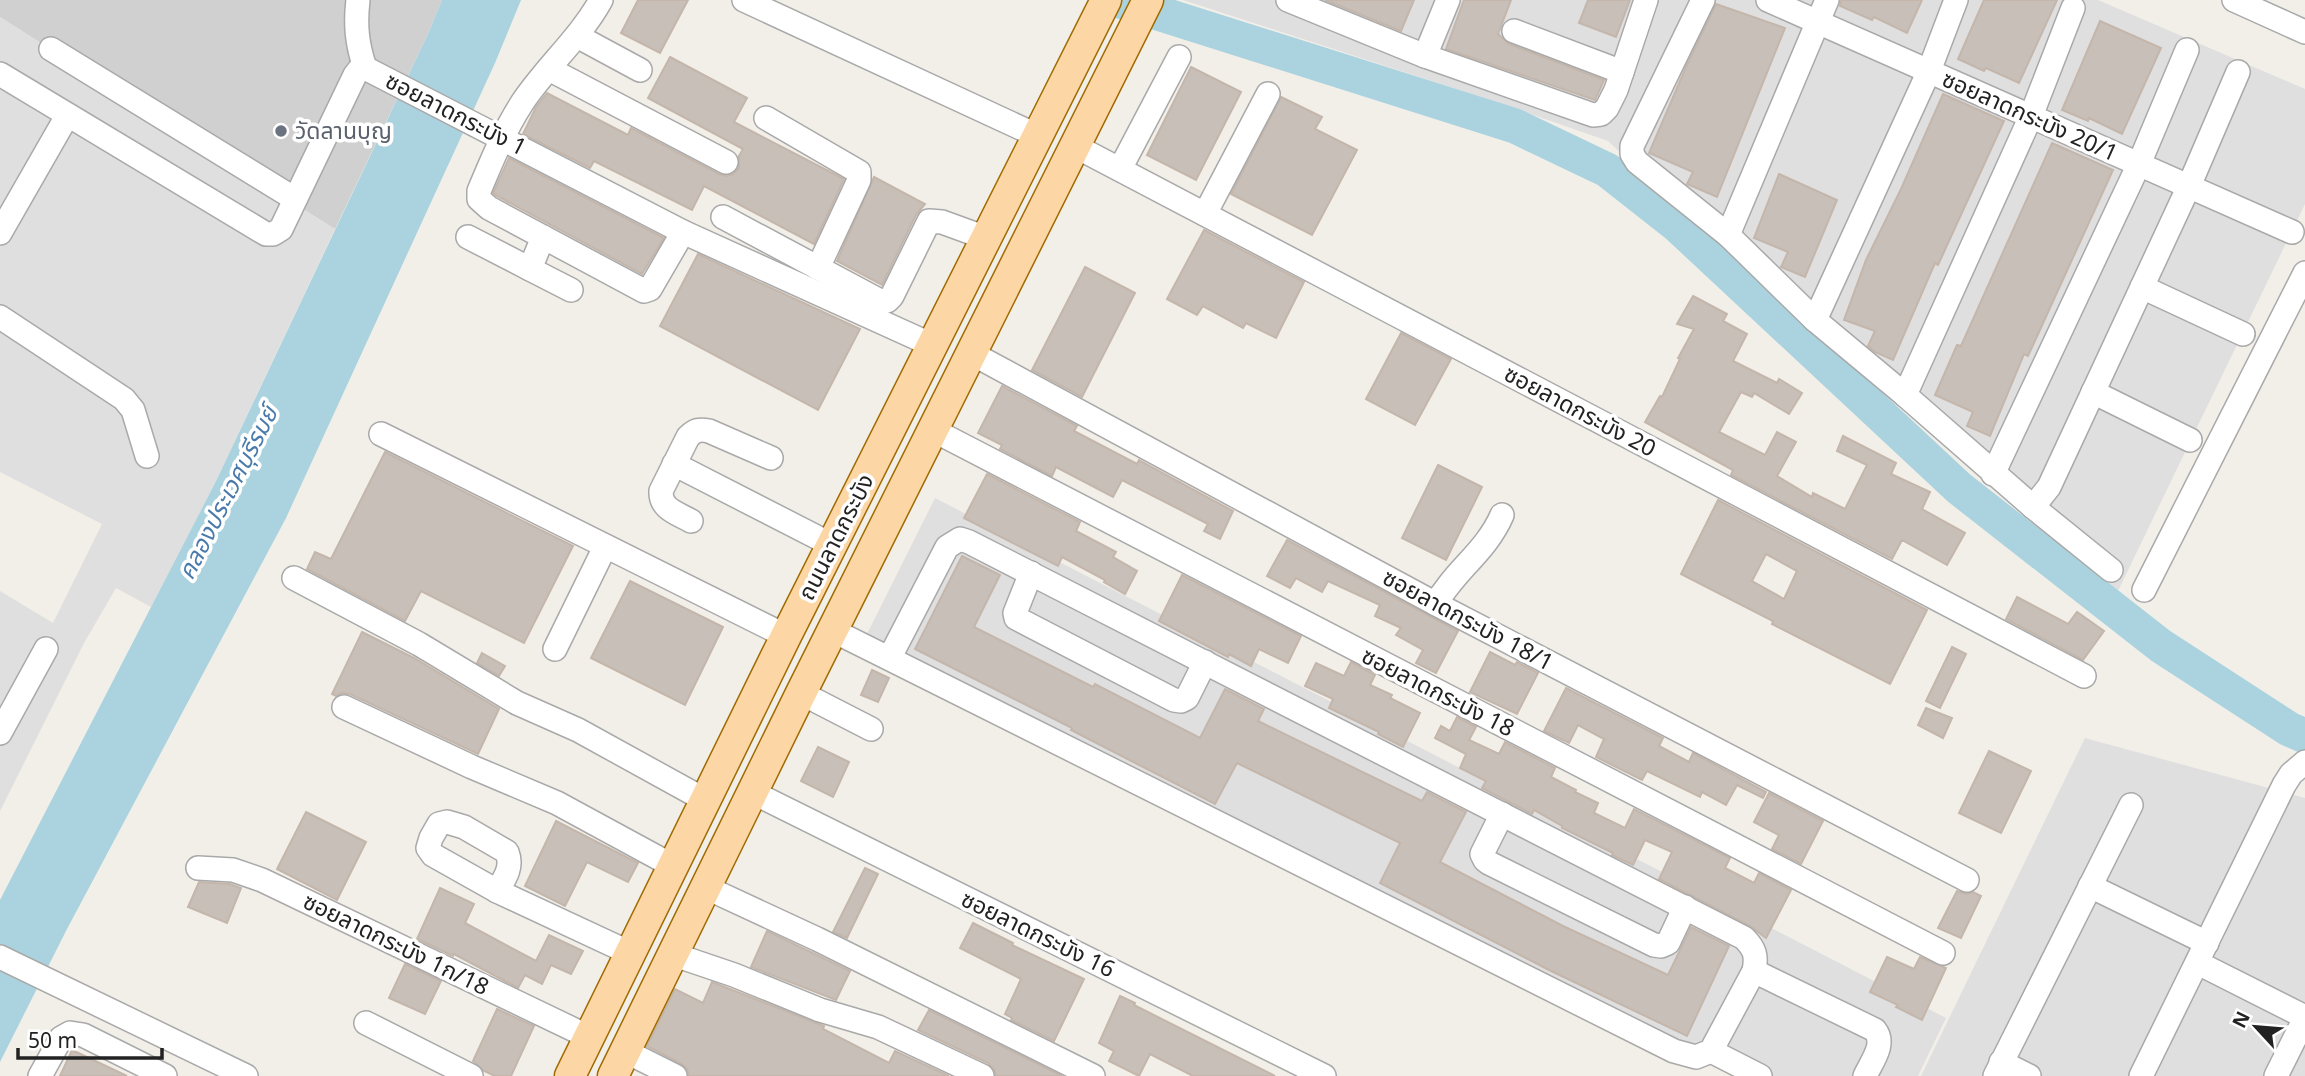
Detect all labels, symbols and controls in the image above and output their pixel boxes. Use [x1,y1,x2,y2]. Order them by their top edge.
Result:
street label: ซอยลาดกระบัง 20/1 [1937,62,2123,168]
street label: ซอยลาดกระบัง 1 [380,64,533,162]
place label: วัดลานบุญ [295,114,392,146]
marker: วัดลานบุญ [273,123,289,139]
street label: ซอยลาดกระบัง 20 [1499,357,1662,464]
water label: คลองประเวศบุรีรมย์ [169,396,286,584]
street label: ถนนลาดกระบัง [790,468,881,605]
street label: ซอยลาดกระบัง 18/1 [1377,561,1560,678]
street label: ซอยลาดกระบัง 18 [1357,639,1520,743]
street label: ซอยลาดกระบัง 16 [956,882,1121,984]
street label: ซอยลาดกระบัง 1ก/18 [298,884,495,1002]
north arrow [2221,992,2291,1062]
text: N [2226,1007,2256,1032]
scale bar [18,1016,161,1060]
text: 50 m [28,1026,77,1054]

